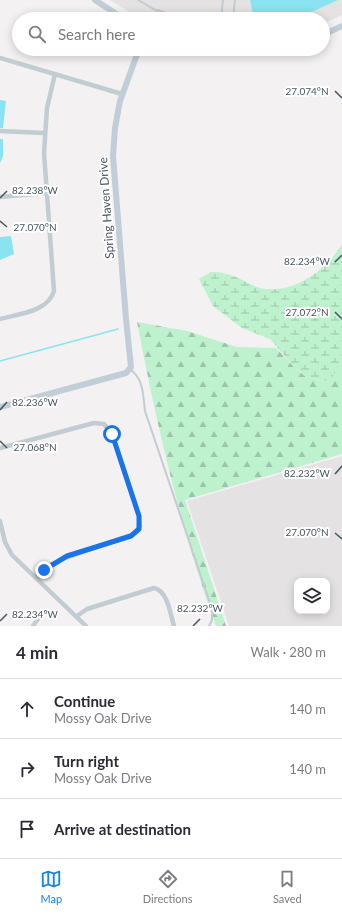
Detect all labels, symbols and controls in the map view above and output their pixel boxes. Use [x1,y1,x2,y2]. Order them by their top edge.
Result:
search box [12,12,330,56]
icon: search [26,23,48,45]
text: Search here [58,25,135,43]
text: 27.074°N [285,85,329,97]
street label: Spring Haven Drive [95,157,117,259]
text: 82.238°W [12,184,59,196]
text: 27.070°N [13,221,57,233]
text: 82.234°W [284,255,331,267]
text: 27.072°N [285,306,329,318]
text: 82.236°W [12,396,59,408]
route start [103,425,121,443]
text: 27.068°N [13,441,57,453]
text: 82.232°W [284,467,331,479]
text: 27.070°N [285,526,329,538]
route end [35,561,53,579]
map controls [294,578,330,614]
button: layers [294,578,330,614]
text: 82.232°W [177,602,224,614]
text: 82.234°W [12,608,59,620]
text: 4 min [16,642,58,663]
text: Walk · 280 m [250,644,326,660]
text: Continue [54,692,115,710]
icon: ahead [16,698,38,720]
text: 140 m [289,701,326,717]
text: Mossy Oak Drive [54,710,152,726]
text: Turn right [54,752,119,770]
icon: right [16,758,38,780]
text: 140 m [289,761,326,777]
text: Mossy Oak Drive [54,770,152,786]
icon: arrive [16,818,38,840]
text: Arrive at destination [54,820,191,838]
tab: Map [40,868,62,905]
tab: Directions [143,868,192,905]
tab: Saved [273,868,302,905]

